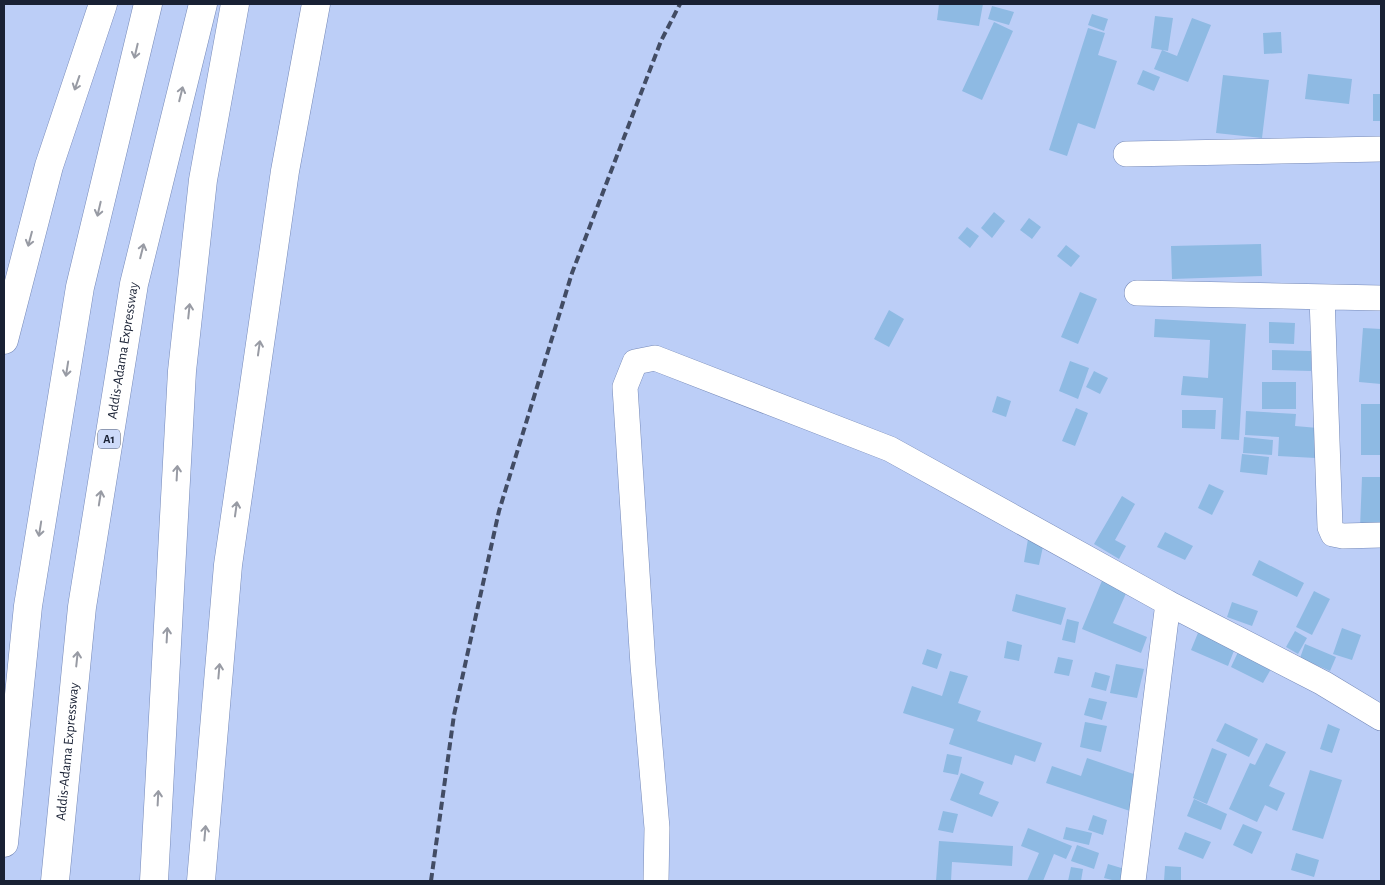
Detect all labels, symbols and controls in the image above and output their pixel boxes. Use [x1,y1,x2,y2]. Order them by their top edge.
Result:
one-way arrow [131,43,140,59]
one-way arrow [72,75,81,90]
one-way arrow [177,86,186,102]
one-way arrow [94,201,103,217]
one-way arrow [25,230,34,246]
one-way arrow [138,244,147,260]
street label: Addis-Adama Expressway [105,281,141,420]
one-way arrow [184,303,194,319]
one-way arrow [254,341,264,357]
one-way arrow [62,360,72,376]
road number: A1 [98,429,120,448]
one-way arrow [172,465,181,481]
one-way arrow [95,490,105,506]
one-way arrow [231,502,241,518]
one-way arrow [35,520,45,536]
one-way arrow [163,628,172,644]
one-way arrow [72,651,82,667]
one-way arrow [214,663,223,679]
street label: Addis-Adama Expressway [54,682,82,821]
one-way arrow [154,790,163,806]
one-way arrow [200,825,210,841]

